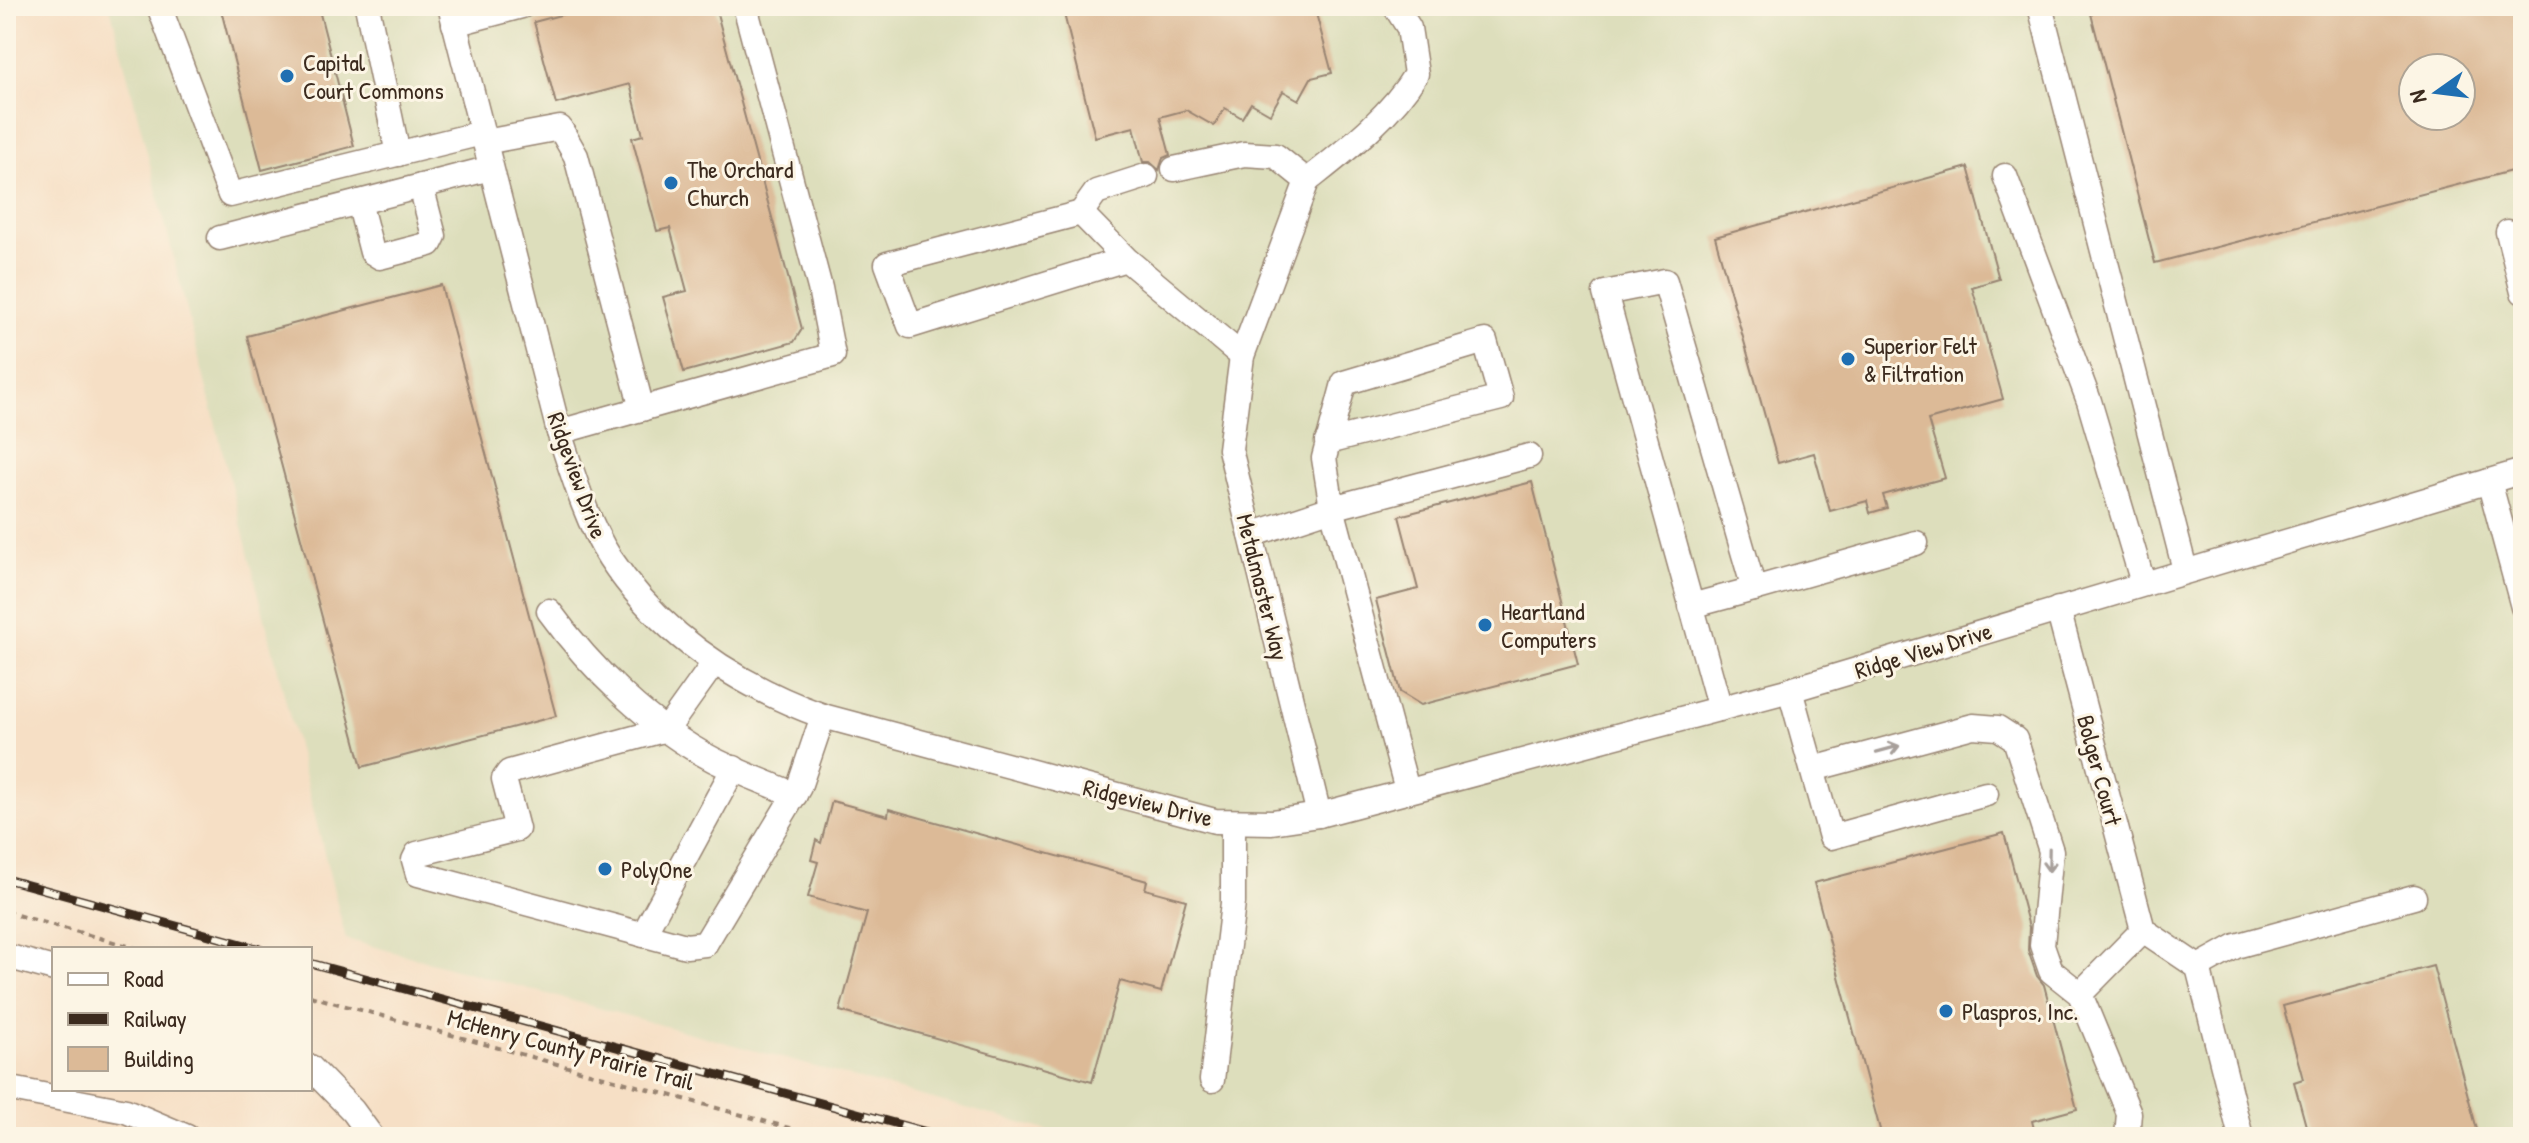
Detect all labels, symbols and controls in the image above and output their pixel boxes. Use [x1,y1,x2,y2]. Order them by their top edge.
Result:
place label: Capital Court Commons [303,46,444,106]
north arrow [2397,52,2477,132]
marker: Capital Court Commons [278,67,296,85]
text: N [2402,87,2434,106]
place label: The Orchard Church [687,153,793,213]
marker: The Orchard Church [662,174,680,192]
place label: Superior Felt & Filtration [1864,329,1977,389]
marker: Superior Felt & Filtration [1839,350,1857,368]
street label: Ridgeview Drive [540,407,616,543]
street label: Metalmaster Way [1229,510,1297,664]
place label: Heartland Computers [1501,595,1596,655]
street label: Ridge View Drive [1851,614,1996,686]
marker: Heartland Computers [1476,616,1494,634]
street label: Bolger Court [2070,711,2130,829]
one-way arrow [1874,740,1900,755]
street label: Ridgeview Drive [1080,770,1216,834]
one-way arrow [2041,846,2057,873]
place label: PolyOne [621,853,693,885]
marker: PolyOne [596,860,614,878]
legend [52,947,312,1091]
text: Road [124,962,163,994]
place label: Plaspros, Inc. [1962,995,2078,1027]
street label: McHenry County Prairie Trail [444,1001,699,1098]
text: Railway [124,1002,187,1034]
marker: Plaspros, Inc. [1937,1002,1955,1020]
text: Building [124,1042,194,1074]

